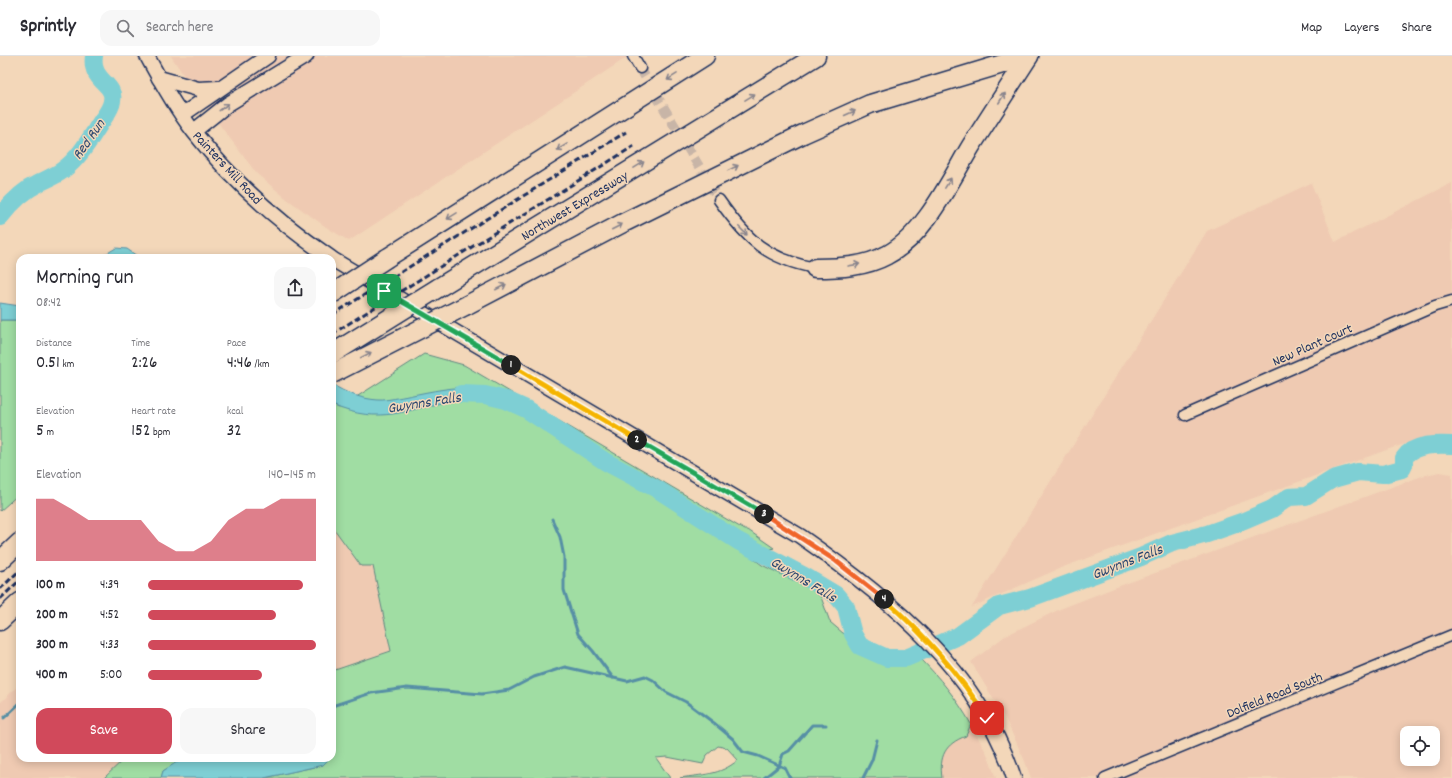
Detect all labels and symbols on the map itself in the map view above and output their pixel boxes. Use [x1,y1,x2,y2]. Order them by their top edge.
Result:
one-way arrow [667,73,678,81]
one-way arrow [998,92,1006,104]
one-way arrow [744,93,755,101]
one-way arrow [219,103,230,112]
one-way arrow [844,109,856,116]
water label: Red Run [68,115,112,165]
street label: Painters Mill Road [187,127,266,210]
one-way arrow [556,143,568,151]
one-way arrow [633,161,644,169]
one-way arrow [726,164,738,171]
street label: Northwest Expressway [518,167,633,247]
one-way arrow [945,177,953,189]
one-way arrow [447,212,458,221]
one-way arrow [610,223,622,230]
one-way arrow [738,226,748,236]
one-way arrow [847,261,860,269]
pin [367,274,401,308]
one-way arrow [495,282,507,290]
street label: New Plant Court [1269,319,1356,372]
one-way arrow [360,351,372,359]
pin: 1 [501,355,521,375]
water label: Gwynns Falls [386,387,463,421]
pin: 2 [627,430,647,450]
pin: 3 [754,504,774,524]
water label: Gwynns Falls [1089,539,1167,586]
water label: Gwynns Falls [766,552,841,610]
pin: 4 [874,589,894,609]
street label: Dolfield Road South [1224,667,1326,724]
pin [970,701,1004,735]

